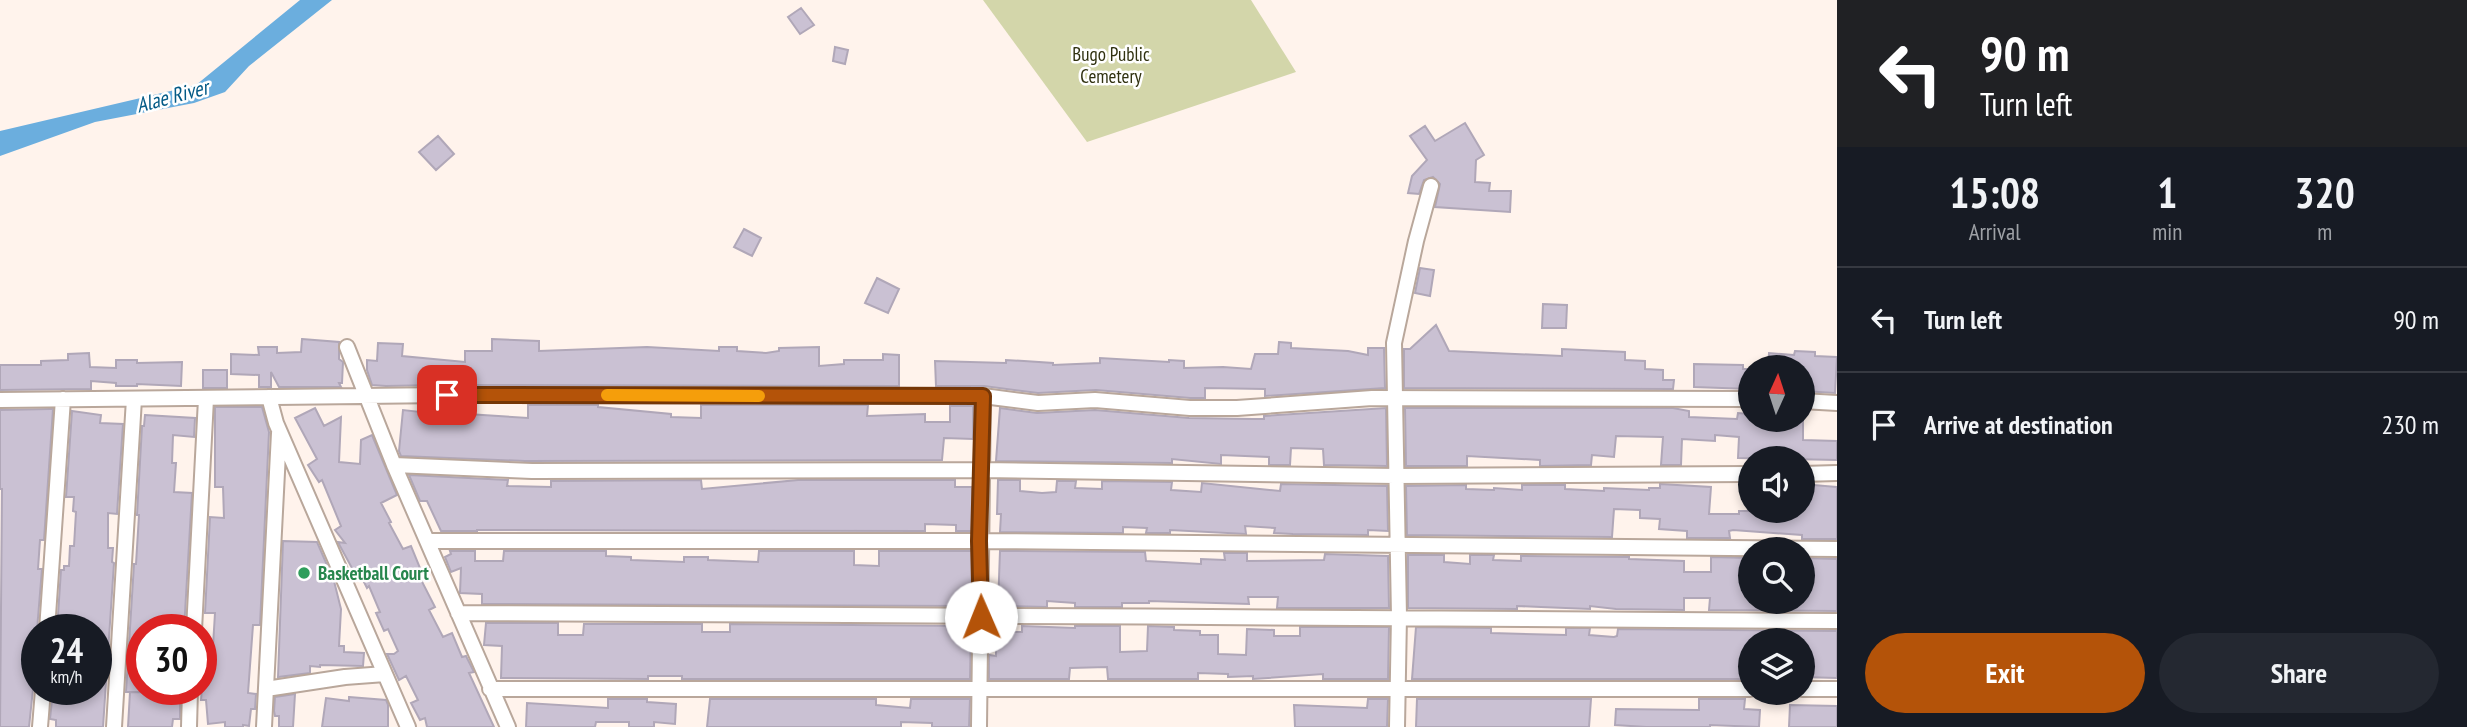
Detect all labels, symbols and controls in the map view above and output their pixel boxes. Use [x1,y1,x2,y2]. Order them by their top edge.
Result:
text: 90 m [1980,21,2069,85]
icon: left [1865,28,1956,119]
park label: Bugo Public Cemetery [1072,42,1150,88]
water label: Alae River [133,73,214,119]
text: Turn left [1980,83,2072,125]
text: 15:08 [1949,165,2040,220]
text: 1 [2157,165,2177,220]
text: 320 [2295,165,2355,220]
text: Arrival [1969,217,2021,246]
text: min [2152,217,2182,246]
text: m [2317,217,2332,246]
icon: left [1865,301,1903,339]
text: Turn left [1924,303,2002,336]
text: 90 m [2393,303,2439,336]
north arrow [1738,355,1815,432]
map controls [1738,355,1815,705]
pin [417,365,477,425]
icon: arrive [428,376,466,414]
icon: arrive [1865,406,1903,444]
text: Arrive at destination [1924,408,2113,441]
text: 230 m [2381,408,2439,441]
button: sound [1738,446,1815,523]
button: search [1738,537,1815,614]
place label: Basketball Court [318,561,429,585]
marker: Basketball Court [296,565,312,581]
position arrow [944,580,1018,654]
speed limit sign: 30 [126,614,217,705]
text: 24 [50,627,83,673]
button: layers [1738,628,1815,705]
button: Exit [1865,633,2145,713]
button: Share [2159,633,2439,713]
text: km/h [51,665,82,688]

